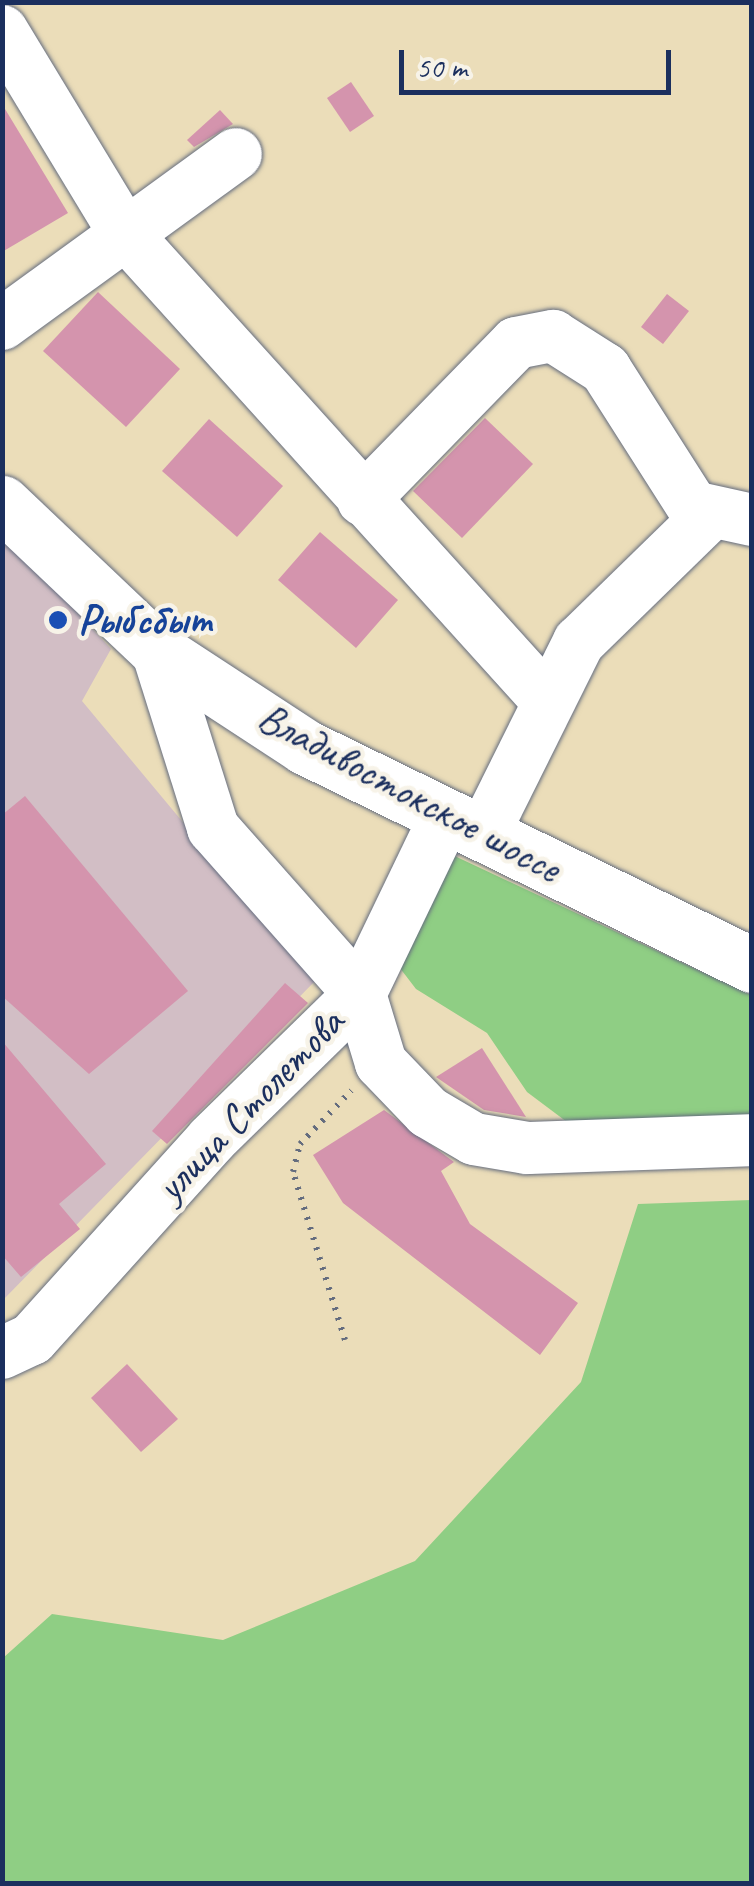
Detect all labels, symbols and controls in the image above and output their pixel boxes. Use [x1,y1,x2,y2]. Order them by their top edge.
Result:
scale bar [404,30,676,92]
text: 50 m [416,48,467,86]
place label: Рыбсбыт [78,595,211,645]
marker: Рыбсбыт [47,609,69,631]
street label: Владивостокское шоссе [248,691,570,895]
street label: улица Столетова [148,1000,352,1210]

